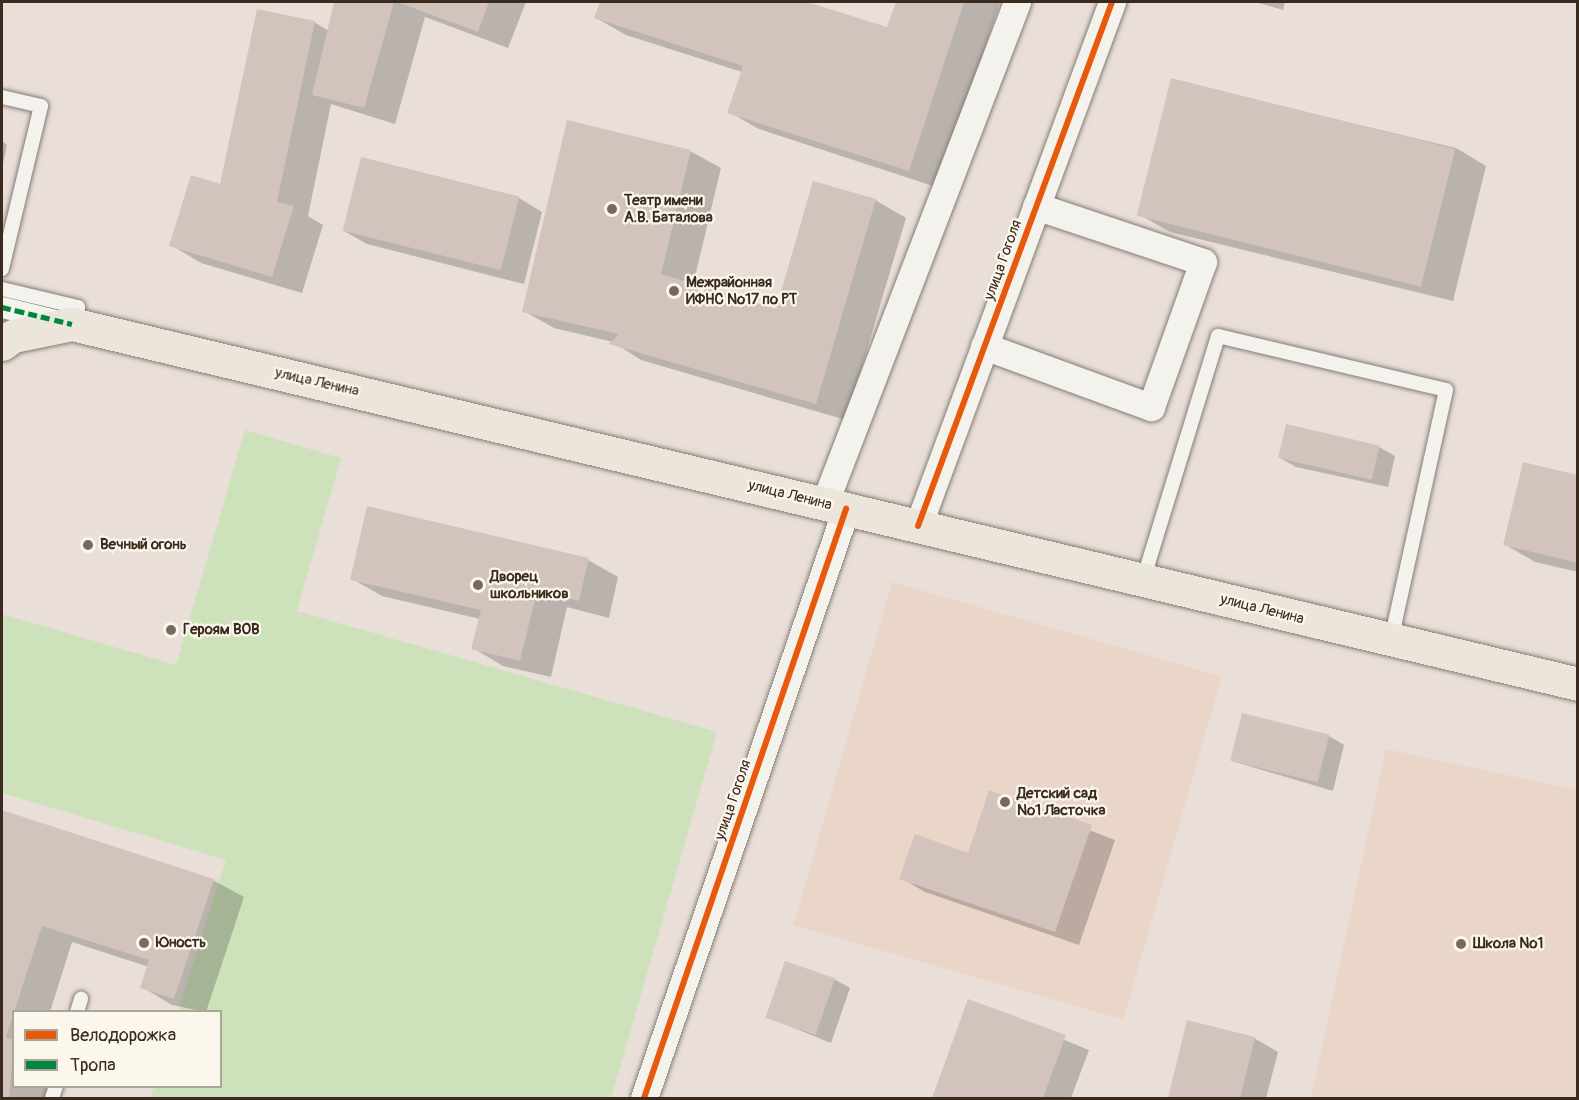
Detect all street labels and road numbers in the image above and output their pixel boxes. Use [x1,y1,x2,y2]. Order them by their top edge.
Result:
street label: улица Гоголя [980,217,1026,303]
street label: улица Ленина [273,364,361,400]
street label: улица Ленина [746,476,834,514]
street label: улица Ленина [1218,590,1306,628]
street label: улица Гоголя [711,757,755,843]

